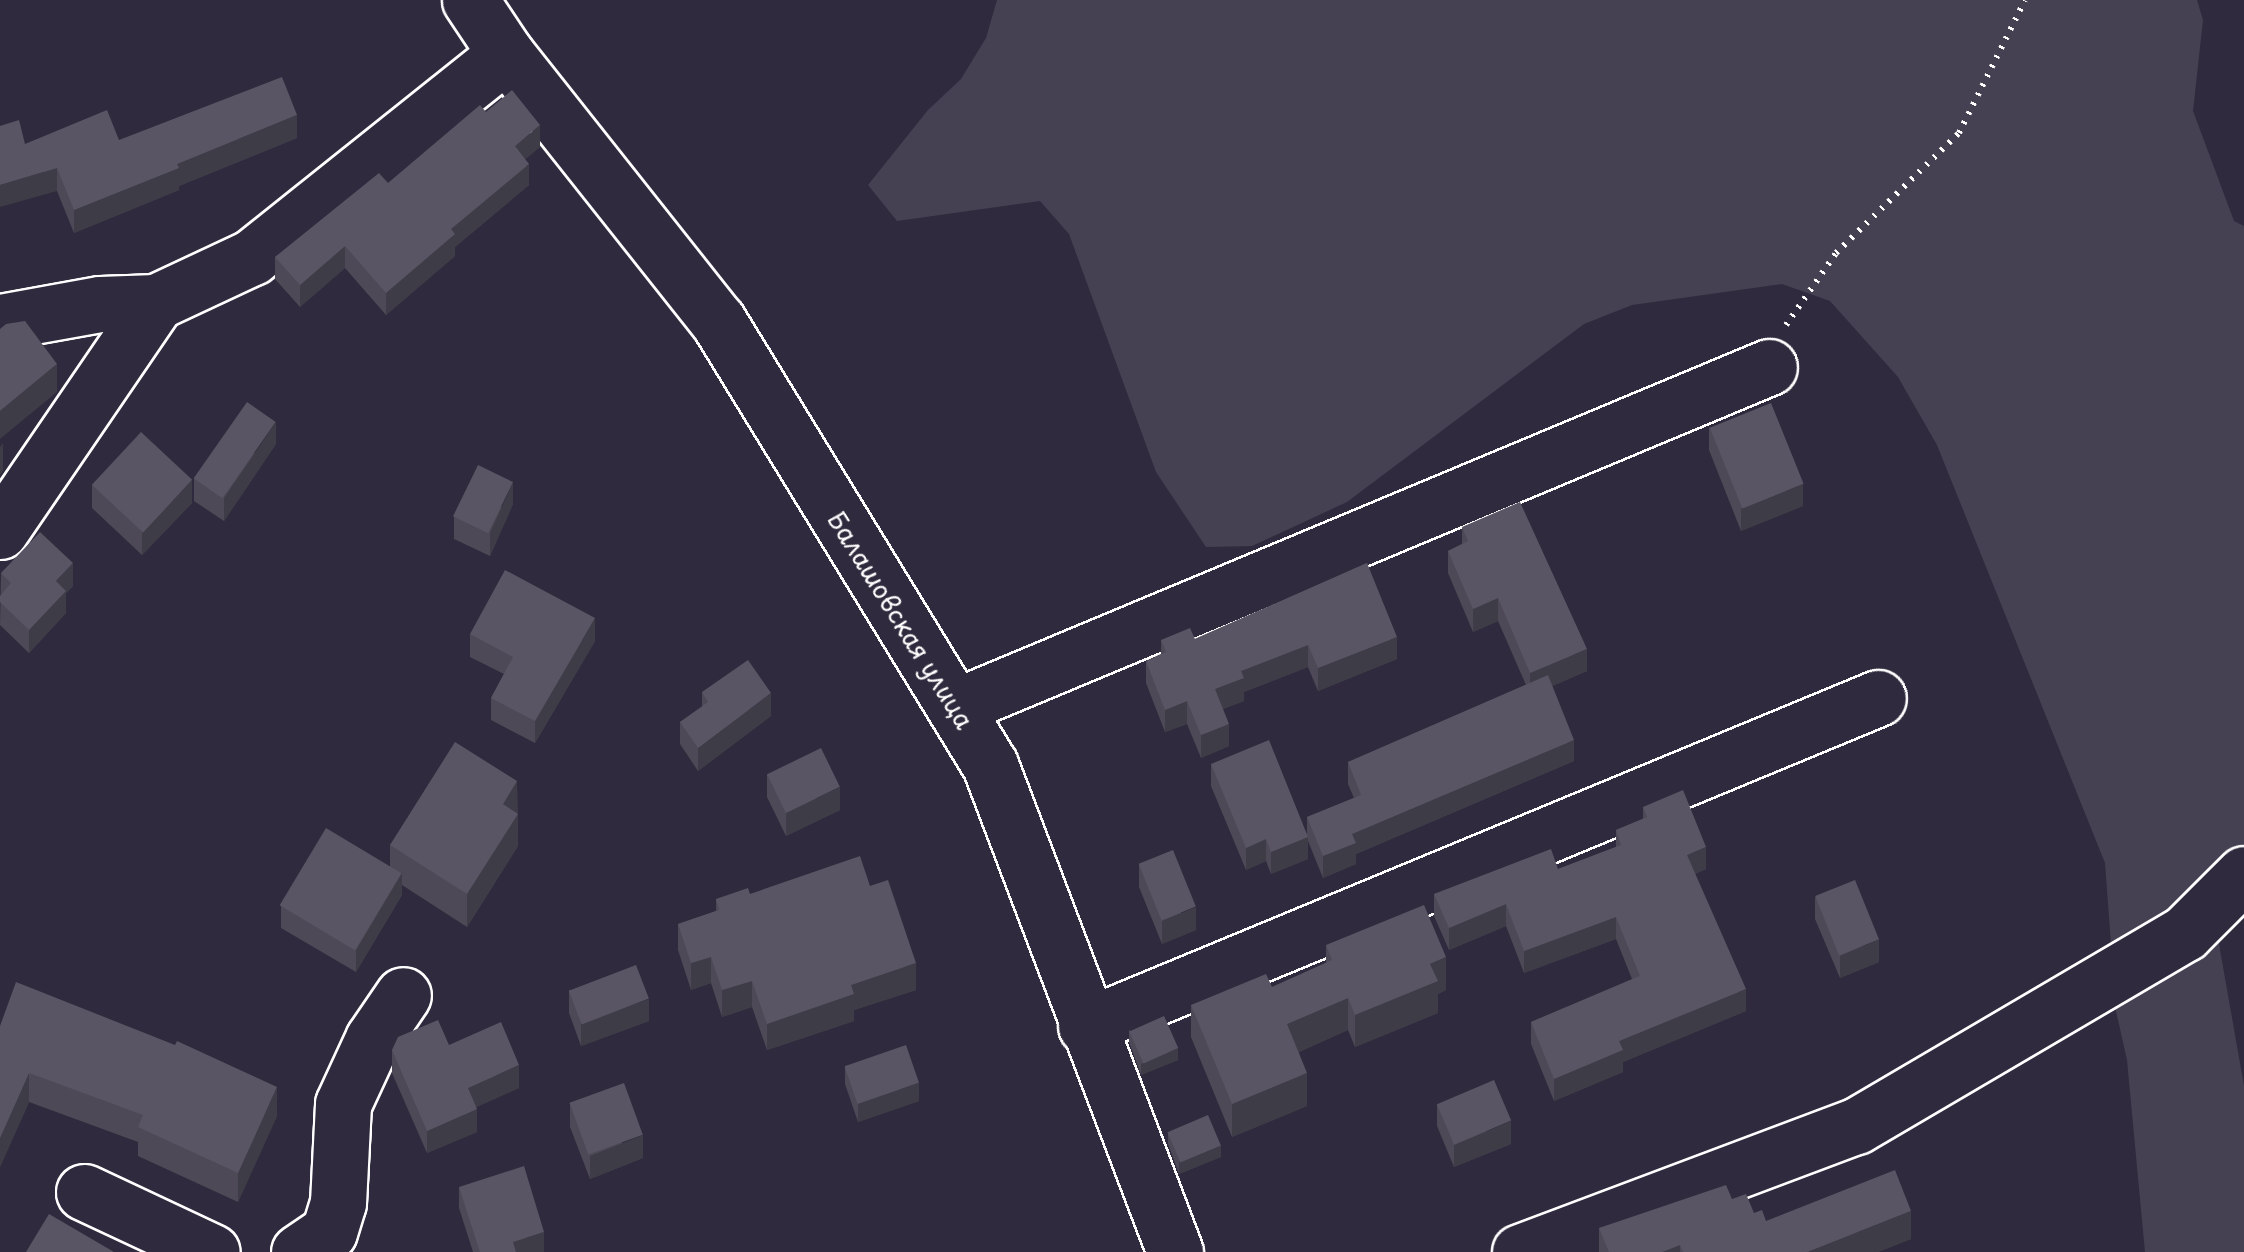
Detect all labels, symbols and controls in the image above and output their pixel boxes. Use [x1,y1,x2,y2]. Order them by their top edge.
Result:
street label: Балашовская улица [822,505,980,735]

